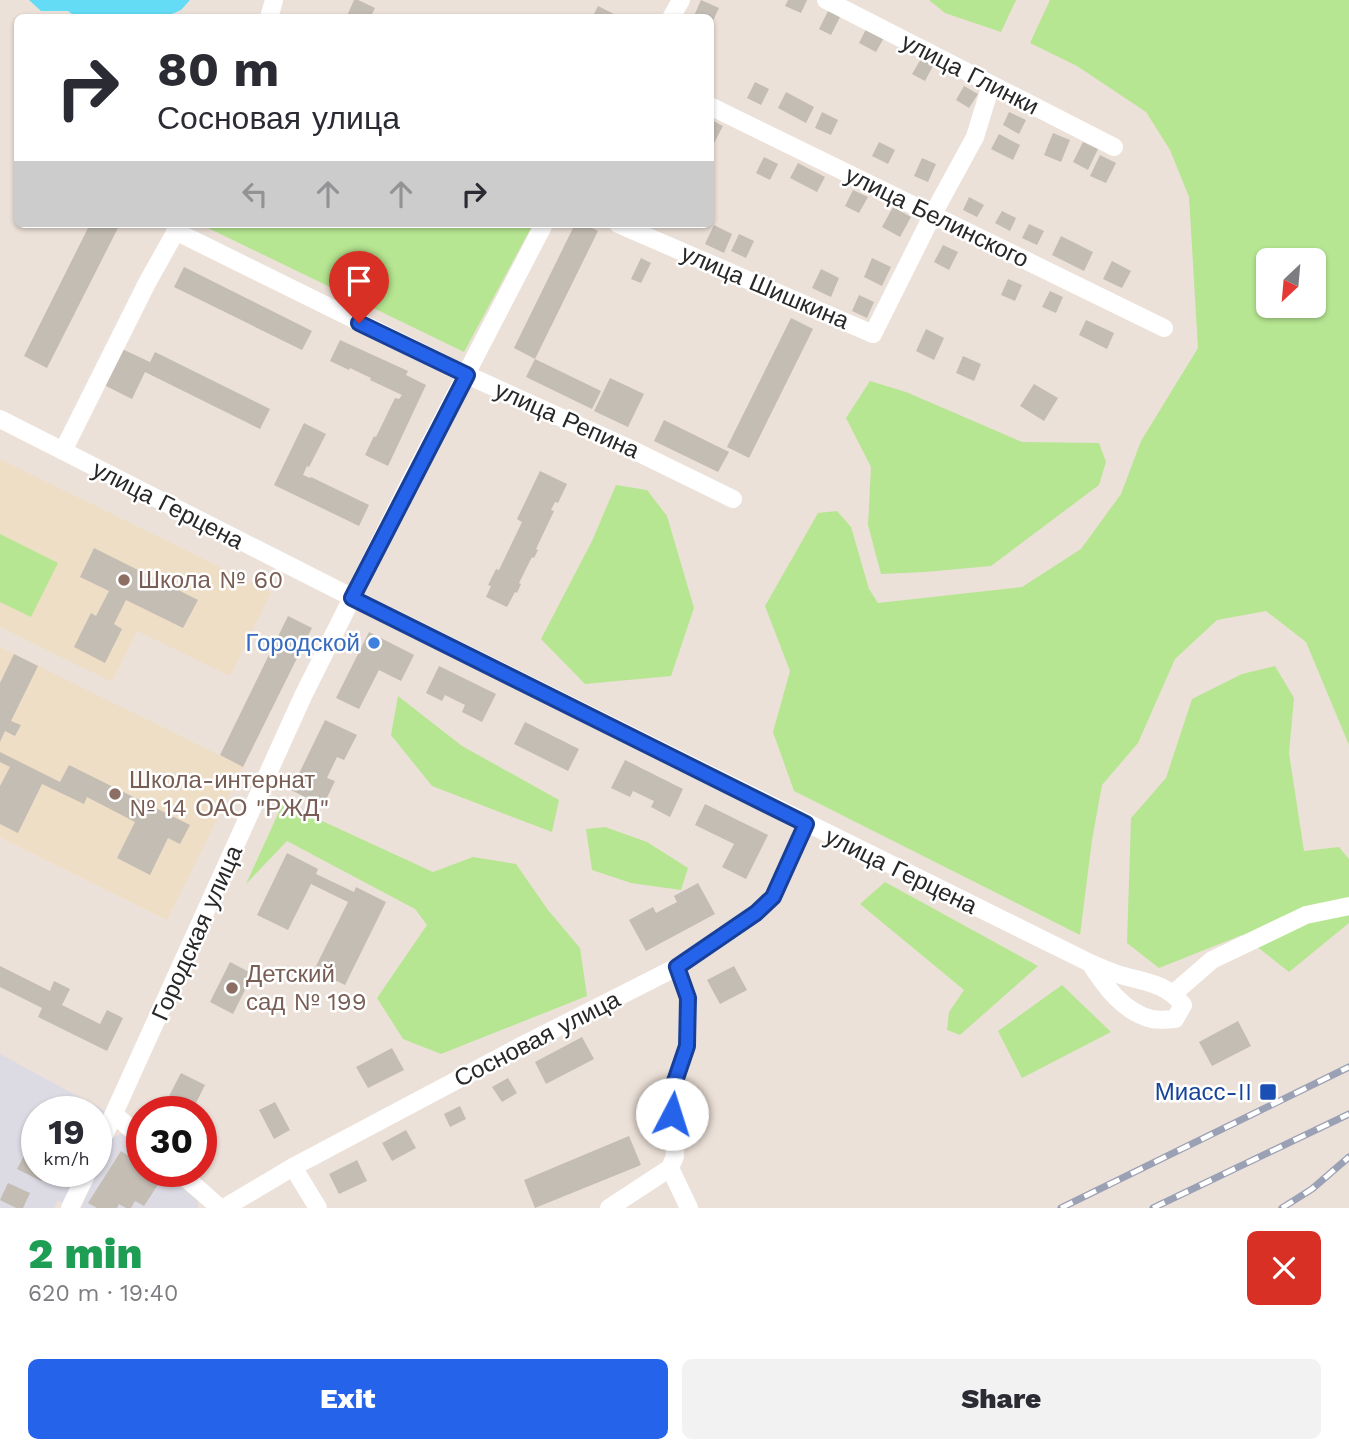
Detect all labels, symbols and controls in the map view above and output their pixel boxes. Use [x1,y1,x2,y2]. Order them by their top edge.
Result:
street label: улица Глинки [897,27,1043,121]
text: 80 m [157,40,279,98]
icon: right [42,42,133,133]
text: Сосновая улица [157,99,400,137]
street label: улица Белинского [841,160,1033,274]
icon: left [236,175,274,213]
icon: ahead [309,175,347,213]
icon: ahead [382,175,420,213]
icon: right [455,175,493,213]
street label: улица Шишкина [677,239,854,335]
north arrow [1256,248,1326,318]
map controls [1256,248,1326,318]
pin [329,251,389,323]
icon: arrive [340,262,378,300]
street label: улица Репина [490,376,644,465]
street label: улица Герцена [88,455,249,555]
place label: Школа № 60 [138,566,283,594]
marker: Школа № 60 [116,572,132,588]
place label: Городской [246,629,360,657]
marker: Городской [366,635,382,651]
place label: Школа-интернат № 14 ОАО "РЖД" [129,766,329,822]
marker: Школа-интернат № 14 ОАО "РЖД" [107,786,123,802]
street label: улица Герцена [820,822,982,920]
street label: Городская улица [146,841,248,1025]
place label: Детский сад № 199 [246,960,366,1016]
marker: Детский сад № 199 [224,980,240,996]
street label: Сосновая улица [449,985,625,1093]
position arrow [635,1077,709,1151]
place label: Миасс-II [1155,1078,1252,1106]
marker: Миасс-II [1258,1082,1278,1102]
speed limit sign: 30 [126,1096,217,1187]
text: 19 [48,1111,85,1153]
text: km/h [43,1148,90,1169]
text: 2 min [28,1229,142,1278]
button: close [1247,1231,1321,1305]
text: 620 m · 19:40 [28,1280,178,1307]
button: Exit [28,1359,668,1439]
button: Share [682,1359,1321,1439]

